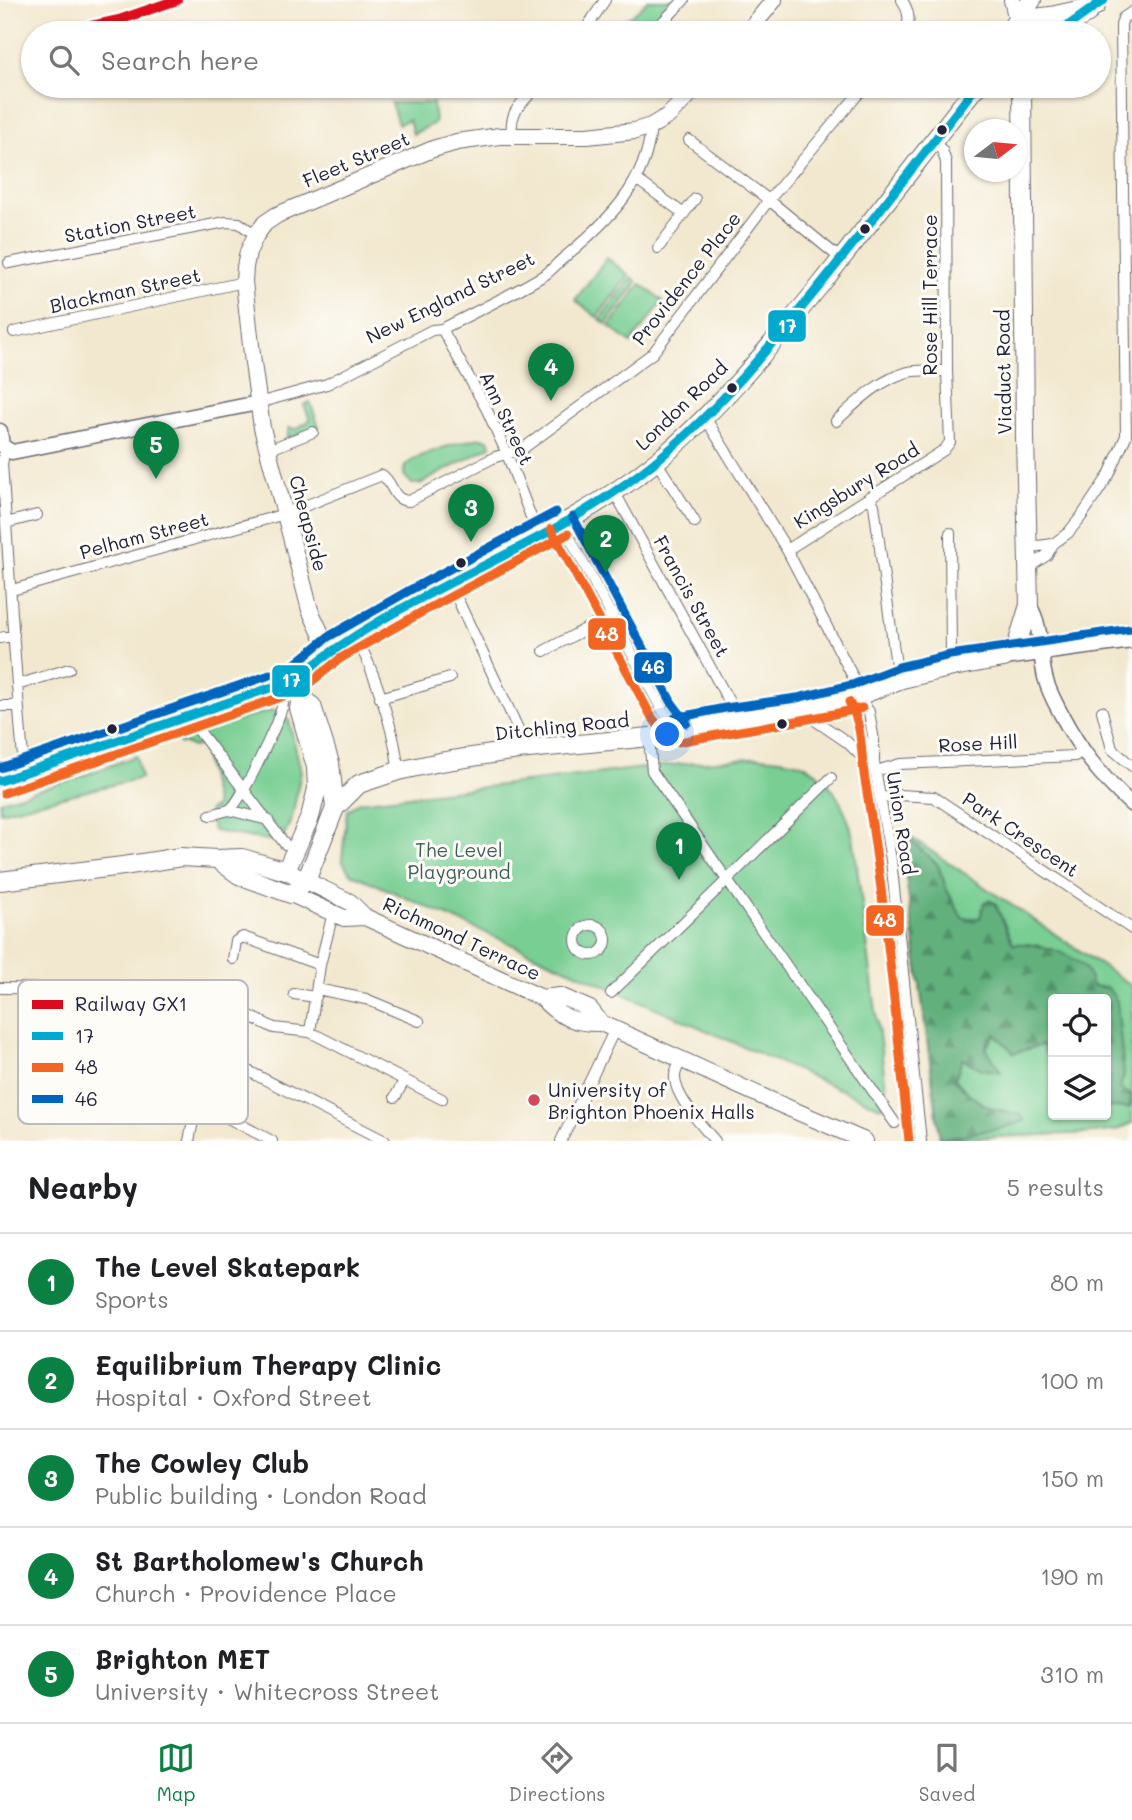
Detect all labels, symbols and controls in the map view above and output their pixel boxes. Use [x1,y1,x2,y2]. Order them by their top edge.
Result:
search box [21,21,1111,98]
icon: search [45,41,83,79]
text: Search here [101,43,259,77]
north arrow [964,119,1027,182]
unlabelled marker [935,123,949,137]
street label: Fleet Street [299,125,413,193]
street label: Station Street [62,198,198,248]
street label: Providence Place [626,206,746,350]
street label: Rose Hill Terrace [917,214,942,376]
unlabelled marker [858,222,872,236]
street label: New England Street [361,245,539,349]
street label: Blackman Street [47,262,203,318]
line badge: 17 [767,309,807,343]
street label: Viaduct Road [989,309,1017,435]
text: 17 [777,313,797,338]
pin: 4 [528,343,574,401]
street label: London Road [629,355,733,455]
street label: Ann Street [474,367,540,469]
unlabelled marker [725,381,739,395]
pin: 5 [133,421,179,479]
street label: Kingsbury Road [789,436,923,534]
street label: Cheapside [284,472,334,574]
pin: 3 [448,484,494,542]
street label: Pelham Street [77,506,211,564]
pin: 2 [583,515,629,573]
street label: Francis Street [648,531,736,661]
unlabelled marker [454,556,468,570]
line badge: 48 [587,617,627,651]
text: 48 [595,621,619,646]
line badge: 46 [633,651,673,684]
text: 46 [641,654,665,679]
line badge: 17 [271,664,311,698]
text: 17 [281,667,301,692]
street label: Ditchling Road [494,707,630,745]
your location [650,717,684,751]
unlabelled marker [775,717,789,731]
unlabelled marker [105,722,119,736]
street label: Rose Hill [938,728,1018,758]
street label: Union Road [882,770,922,876]
street label: Park Crescent [958,786,1084,882]
pin: 1 [656,822,702,880]
park label: The Level Playground [408,837,510,884]
street label: Richmond Terrace [379,891,545,985]
line badge: 48 [865,904,905,937]
text: 48 [873,907,897,932]
legend [18,980,248,1124]
text: Railway GX1 [75,991,187,1016]
map controls [1048,994,1111,1120]
button: locate [1048,994,1111,1057]
text: 17 [75,1023,94,1048]
text: 48 [75,1054,98,1079]
button: layers [1048,1057,1111,1120]
place label: University of Brighton Phoenix Halls [548,1077,755,1124]
text: 46 [75,1086,98,1111]
marker: University of Brighton Phoenix Halls [526,1092,542,1108]
text: Nearby [28,1167,138,1207]
text: 5 results [1007,1172,1104,1202]
text: The Level Skatepark [95,1250,360,1284]
text: 1 [46,1267,56,1297]
text: 80 m [1050,1267,1104,1297]
text: Sports [95,1284,169,1314]
text: Equilibrium Therapy Clinic [95,1348,441,1382]
text: 2 [45,1365,57,1395]
text: 100 m [1040,1365,1104,1395]
text: Hospital · Oxford Street [95,1382,372,1412]
text: The Cowley Club [95,1446,309,1480]
text: 3 [44,1463,58,1493]
text: 150 m [1040,1463,1104,1493]
text: Public building · London Road [95,1480,427,1510]
text: St Bartholomew's Church [95,1544,424,1578]
text: 4 [44,1561,58,1591]
text: 190 m [1040,1561,1104,1591]
text: Church · Providence Place [95,1578,397,1608]
text: Brighton MET [95,1642,270,1676]
text: 5 [44,1659,58,1689]
text: 310 m [1040,1659,1104,1689]
text: University · Whitecross Street [95,1676,439,1706]
tab: Map [157,1739,195,1806]
tab: Directions [509,1739,605,1806]
tab: Saved [919,1739,975,1806]

